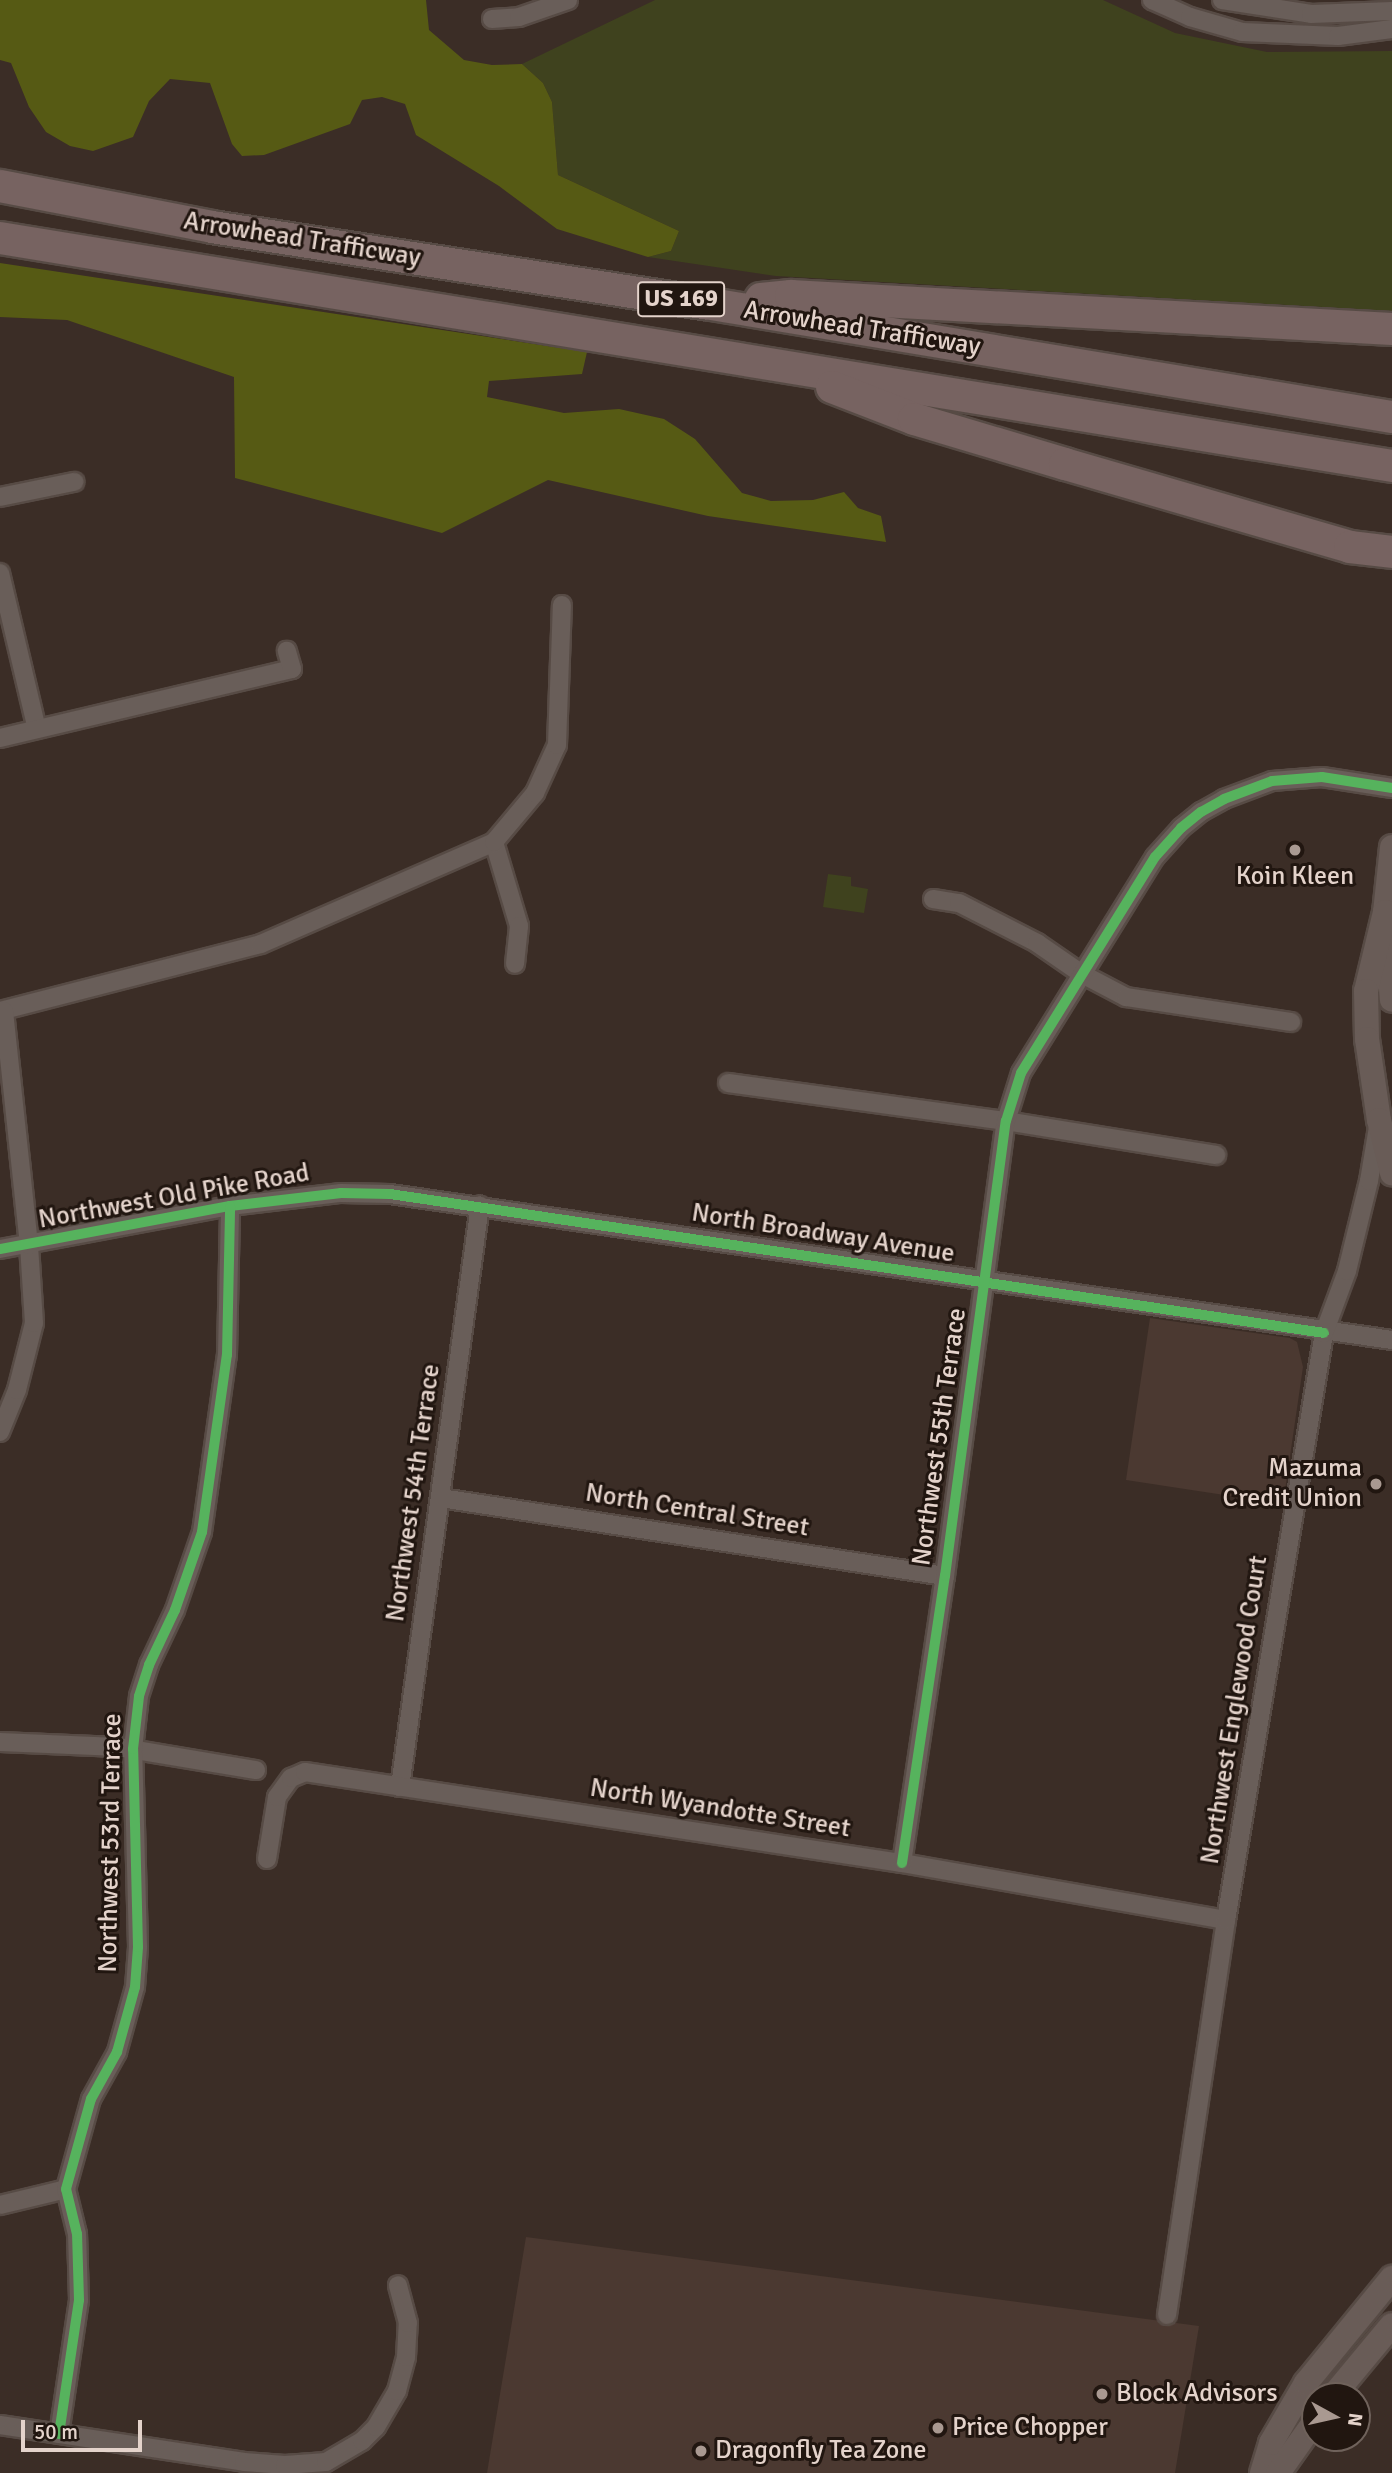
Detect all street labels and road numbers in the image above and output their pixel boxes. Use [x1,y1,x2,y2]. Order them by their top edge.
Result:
street label: Arrowhead Trafficway [181,206,423,274]
road number: US 169 [636,278,726,320]
street label: Arrowhead Trafficway [741,295,983,363]
street label: Northwest Old Pike Road [36,1158,312,1236]
street label: North Broadway Avenue [689,1198,957,1270]
street label: Northwest 55th Terrace [906,1306,974,1568]
street label: Northwest 54th Terrace [380,1362,448,1624]
street label: North Central Street [583,1478,811,1544]
street label: Northwest Englewood Court [1195,1554,1275,1866]
street label: Northwest 53rd Terrace [93,1713,129,1973]
street label: North Wyandotte Street [588,1773,852,1845]

